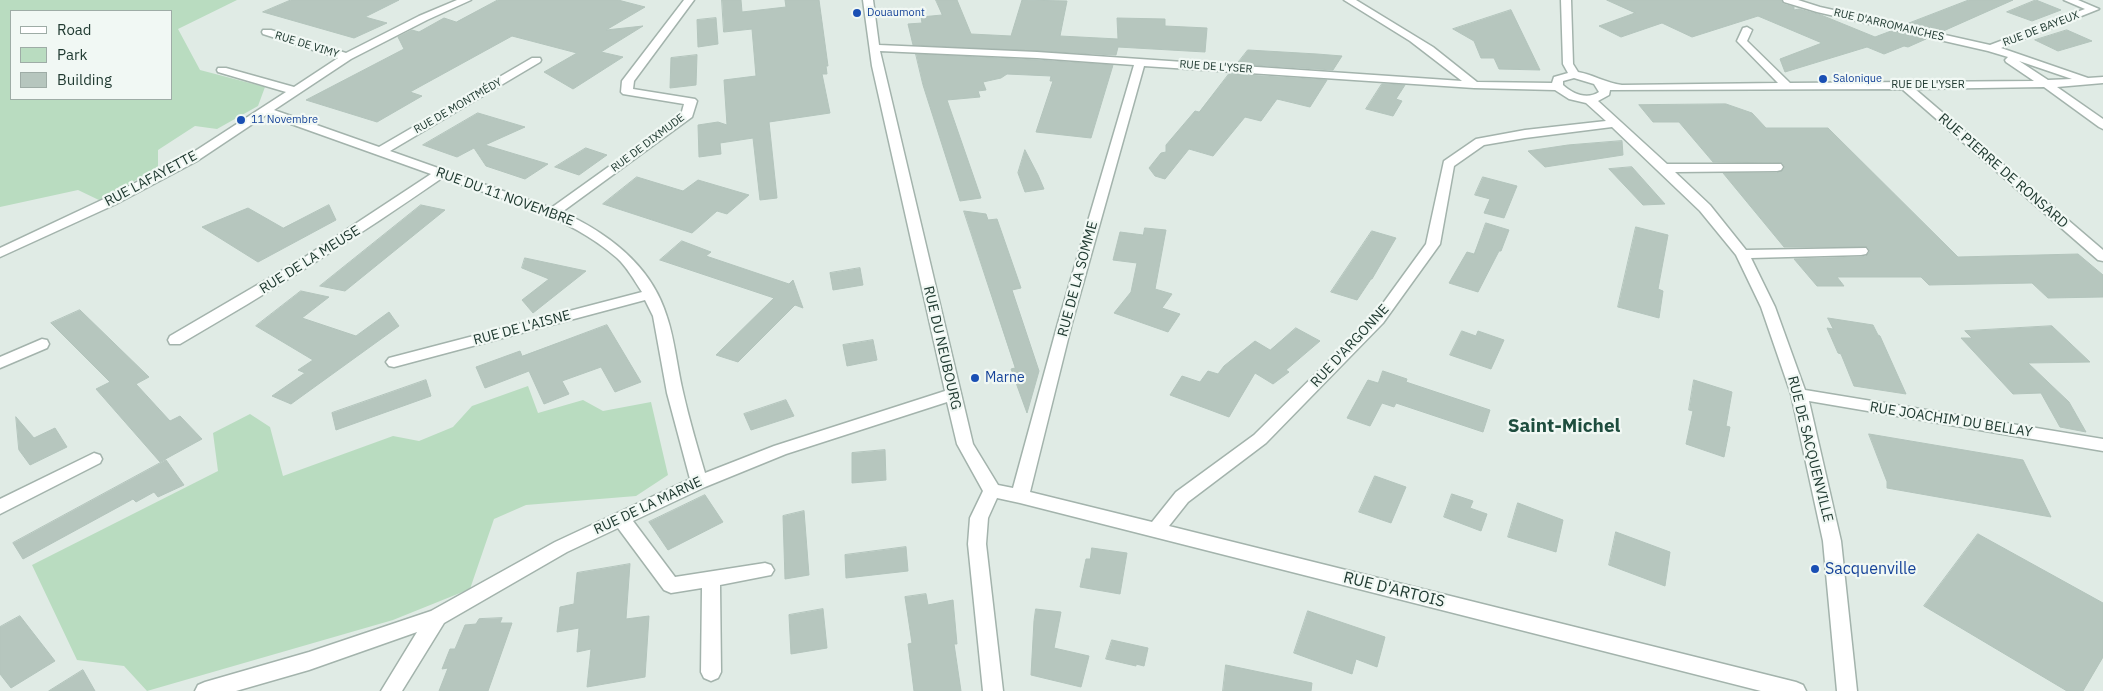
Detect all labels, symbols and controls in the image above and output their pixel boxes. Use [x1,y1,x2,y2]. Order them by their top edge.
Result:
place label: Douaumont [867,6,925,20]
street label: RUE D'ARROMANCHES [1833,6,1945,44]
marker: Douaumont [851,7,863,19]
street label: RUE DE BAYEUX [2001,8,2081,50]
legend [10,10,172,100]
text: Road [57,20,92,39]
street label: RUE DE VIMY [273,29,341,61]
text: Park [57,45,87,64]
street label: RUE DE L'YSER [1179,58,1253,76]
text: Building [57,70,112,89]
place label: Salonique [1833,72,1882,86]
marker: Salonique [1817,73,1829,85]
street label: RUE DE MONTMÉDY [412,75,504,137]
street label: RUE DE L'YSER [1891,78,1965,92]
street label: RUE PIERRE DE RONSARD [1935,110,2071,232]
street label: RUE DE DIXMUDE [609,111,687,175]
place label: 11 Novembre [251,113,318,127]
marker: 11 Novembre [235,114,247,126]
street label: RUE LAFAYETTE [102,148,200,210]
street label: RUE DU 11 NOVEMBRE [434,164,576,230]
street label: RUE DE LA SOMME [1054,219,1102,339]
street label: RUE DE LA MEUSE [257,222,363,298]
street label: RUE DU NEUBOURG [920,284,964,412]
street label: RUE D'ARGONNE [1307,301,1393,391]
street label: RUE DE L'AISNE [471,307,573,349]
place label: Marne [985,370,1025,386]
marker: Marne [969,372,981,384]
street label: RUE DE SACQUENVILLE [1784,374,1836,524]
street label: RUE JOACHIM DU BELLAY [1868,399,2034,441]
district label: Saint-Michel [1508,416,1620,438]
street label: RUE DE LA MARNE [591,474,705,538]
place label: Sacquenville [1825,559,1916,579]
marker: Sacquenville [1809,563,1821,575]
street label: RUE D'ARTOIS [1341,568,1447,612]

